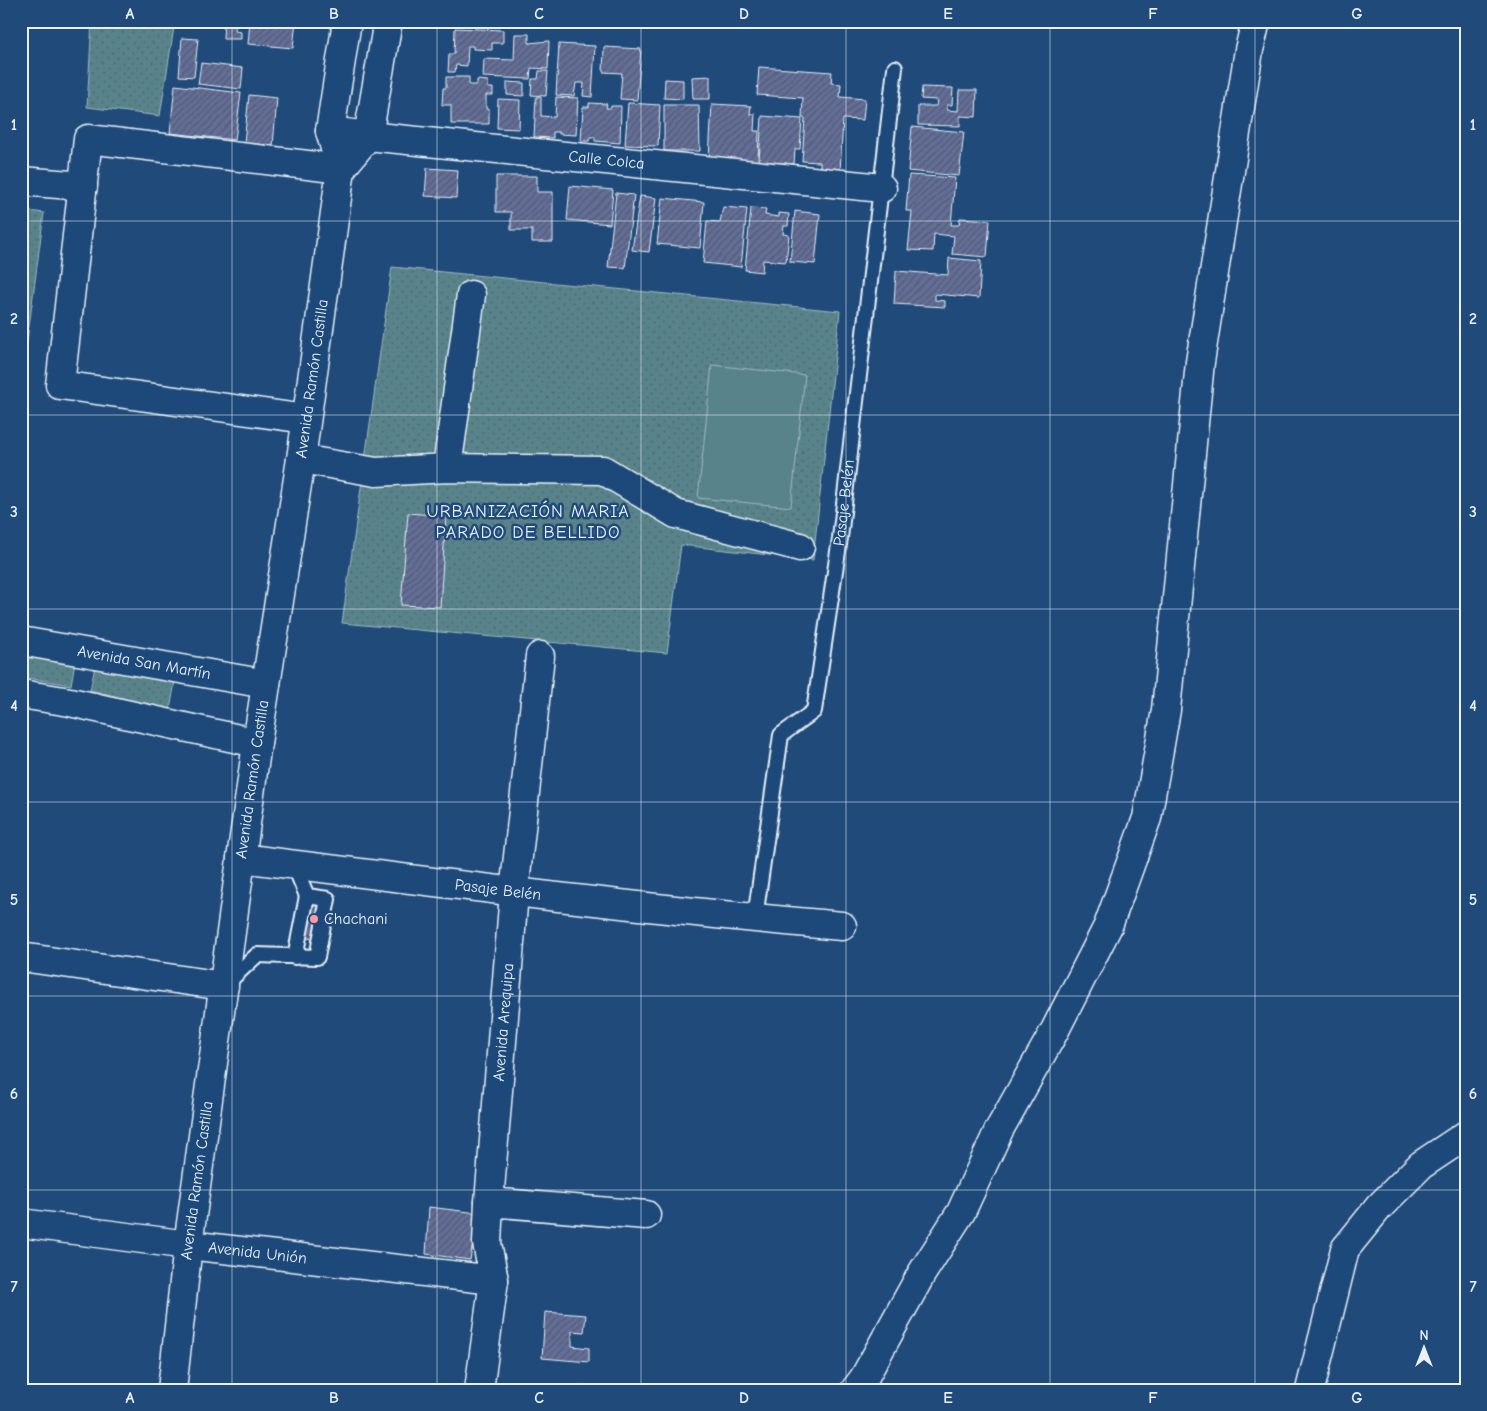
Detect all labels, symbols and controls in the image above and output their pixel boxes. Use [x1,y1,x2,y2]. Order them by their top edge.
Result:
text: A [126,5,135,23]
text: B [329,5,339,23]
text: C [534,5,544,23]
text: D [739,5,749,23]
text: E [943,5,953,23]
text: F [1148,5,1158,23]
text: G [1351,5,1363,23]
text: 1 [11,116,17,134]
text: 1 [1470,116,1476,134]
street label: Calle Colca [568,147,645,173]
street label: Avenida Ramón Castilla [292,298,332,459]
text: 2 [10,310,18,328]
text: 2 [1469,310,1477,328]
street label: Pasaje Belén [830,459,858,547]
district label: URBANIZACIÓN MARIA PARADO DE BELLIDO [426,500,630,543]
text: 3 [10,503,18,521]
text: 3 [1469,503,1477,521]
street label: Avenida San Martín [76,642,212,683]
text: 4 [10,697,18,715]
text: 4 [1469,697,1477,715]
street label: Avenida Ramón Castilla [232,699,273,860]
street label: Pasaje Belén [454,876,542,904]
text: 5 [10,891,18,909]
text: 5 [1469,891,1477,909]
place label: Chachani [324,910,388,928]
marker: Chachani [308,913,320,925]
street label: Avenida Arequipa [490,962,517,1082]
text: 6 [10,1085,18,1103]
text: 6 [1469,1085,1477,1103]
street label: Avenida Ramón Castilla [177,1100,217,1261]
street label: Avenida Unión [207,1238,308,1268]
text: 7 [10,1278,18,1296]
text: 7 [1469,1278,1477,1296]
north arrow [1400,1324,1450,1374]
text: N [1419,1327,1429,1344]
text: A [126,1389,135,1407]
text: B [329,1389,339,1407]
text: C [534,1389,544,1407]
text: D [739,1389,749,1407]
text: E [943,1389,953,1407]
text: F [1148,1389,1158,1407]
text: G [1351,1389,1363,1407]

